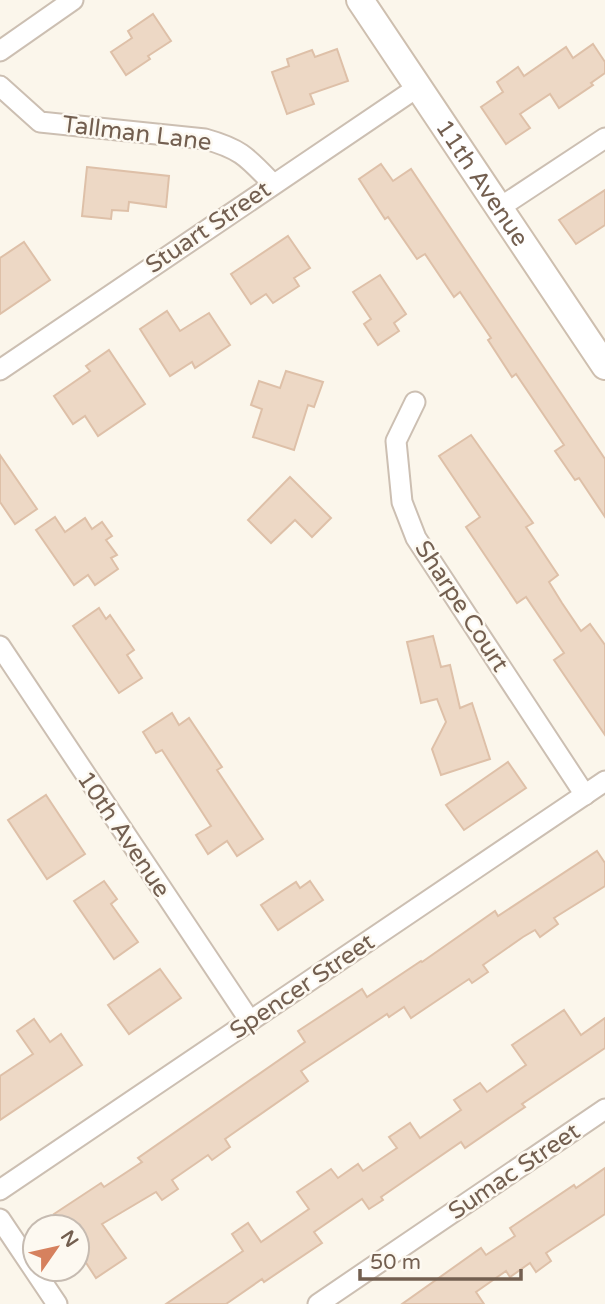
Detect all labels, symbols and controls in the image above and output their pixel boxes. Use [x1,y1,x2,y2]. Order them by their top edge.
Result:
street label: Tallman Lane [61,110,213,157]
street label: 11th Avenue [429,114,535,252]
street label: Stuart Street [140,175,276,280]
street label: Sharpe Court [408,535,515,677]
street label: 10th Avenue [71,766,176,903]
street label: Spencer Street [224,927,380,1045]
street label: Sumac Street [443,1117,586,1226]
north arrow [21,1213,91,1283]
text: N [56,1227,83,1252]
scale bar [360,1238,521,1282]
text: 50 m [370,1250,421,1275]

